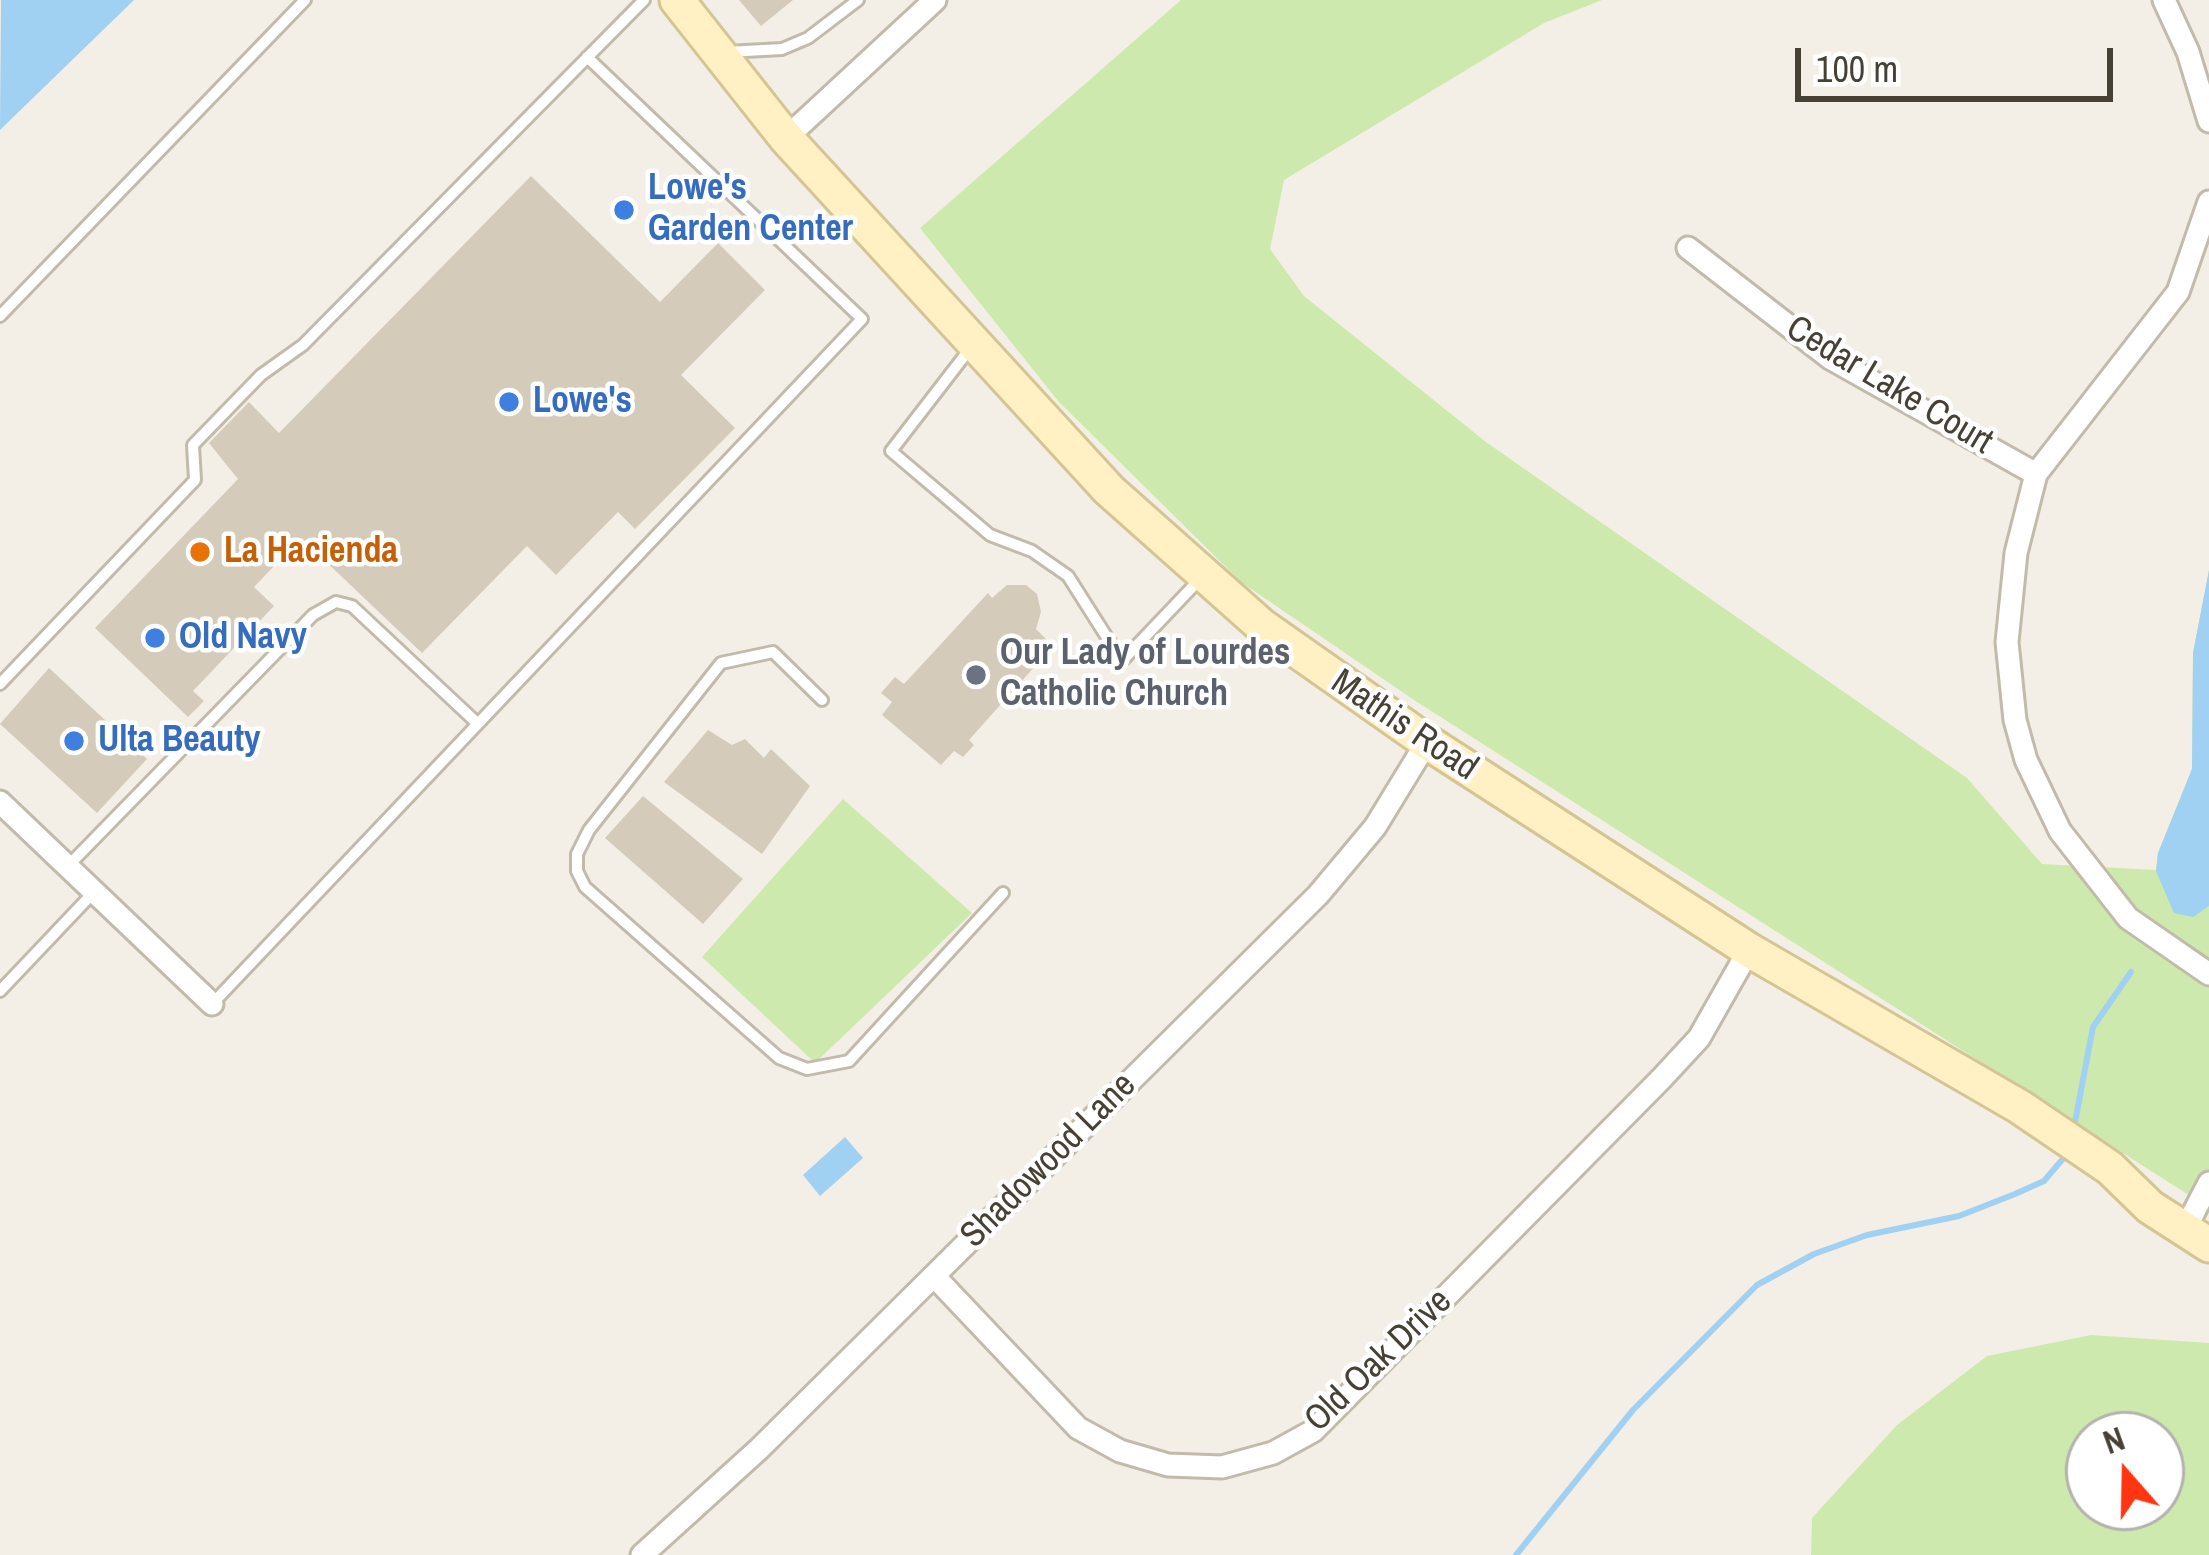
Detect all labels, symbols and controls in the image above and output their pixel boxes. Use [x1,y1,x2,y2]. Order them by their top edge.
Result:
scale bar [1801,24,2119,98]
text: 100 m [1816,45,1898,93]
place label: Lowe's Garden Center [648,167,853,252]
marker: Lowe's Garden Center [611,197,637,223]
street label: Cedar Lake Court [1778,307,2000,465]
place label: Lowe's [533,380,632,424]
marker: Lowe's [496,389,522,415]
place label: La Hacienda [224,530,398,574]
marker: La Hacienda [187,539,213,565]
place label: Old Navy [179,616,307,660]
marker: Old Navy [142,625,168,651]
place label: Our Lady of Lourdes Catholic Church [1000,632,1290,717]
street label: Mathis Road [1323,661,1485,791]
marker: Our Lady of Lourdes Catholic Church [963,662,989,688]
place label: Ulta Beauty [98,719,260,763]
marker: Ulta Beauty [61,728,87,754]
street label: Shadowood Lane [952,1064,1146,1258]
street label: Old Oak Drive [1297,1281,1461,1441]
north arrow [2065,1411,2185,1531]
text: N [2097,1416,2130,1464]

